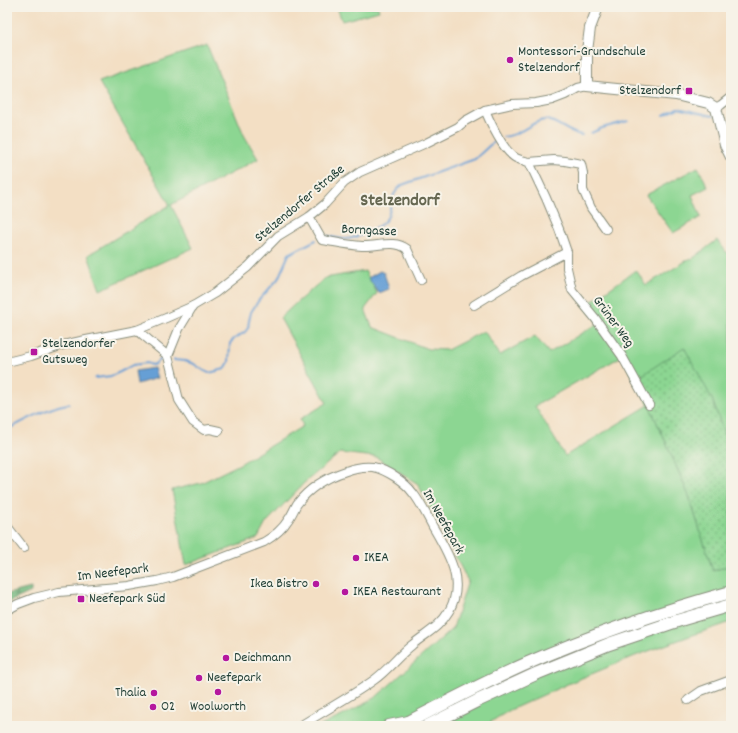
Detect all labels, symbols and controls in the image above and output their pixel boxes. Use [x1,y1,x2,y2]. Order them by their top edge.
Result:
place label: Montessori-Grundschule Stelzendorf [518,42,646,78]
marker: Montessori-Grundschule Stelzendorf [505,55,515,65]
place label: Stelzendorf [619,81,682,101]
marker: Stelzendorf [684,86,694,96]
street label: Stelzendorfer Straße [251,160,349,248]
district label: Stelzendorf [360,189,441,214]
street label: Borngasse [341,220,397,242]
street label: Grüner Weg [587,292,639,352]
place label: Stelzendorfer Gutsweg [42,334,116,370]
marker: Stelzendorfer Gutsweg [29,347,39,357]
street label: Im Neefepark [417,486,469,558]
place label: IKEA [364,548,389,568]
marker: IKEA [351,553,361,563]
street label: Im Neefepark [76,559,150,587]
place label: Ikea Bistro [250,574,308,594]
marker: Ikea Bistro [311,579,321,589]
place label: IKEA Restaurant [353,582,441,602]
marker: IKEA Restaurant [340,587,350,597]
place label: Neefepark Süd [89,589,165,609]
marker: Neefepark Süd [76,594,86,604]
place label: Deichmann [234,648,291,668]
marker: Deichmann [221,653,231,663]
place label: Neefepark [207,668,262,688]
marker: Neefepark [194,673,204,683]
place label: Thalia [115,683,146,703]
marker: Woolworth [213,687,223,697]
marker: Thalia [149,688,159,698]
place label: O2 [161,697,175,717]
place label: Woolworth [190,697,246,717]
marker: O2 [148,702,158,712]

